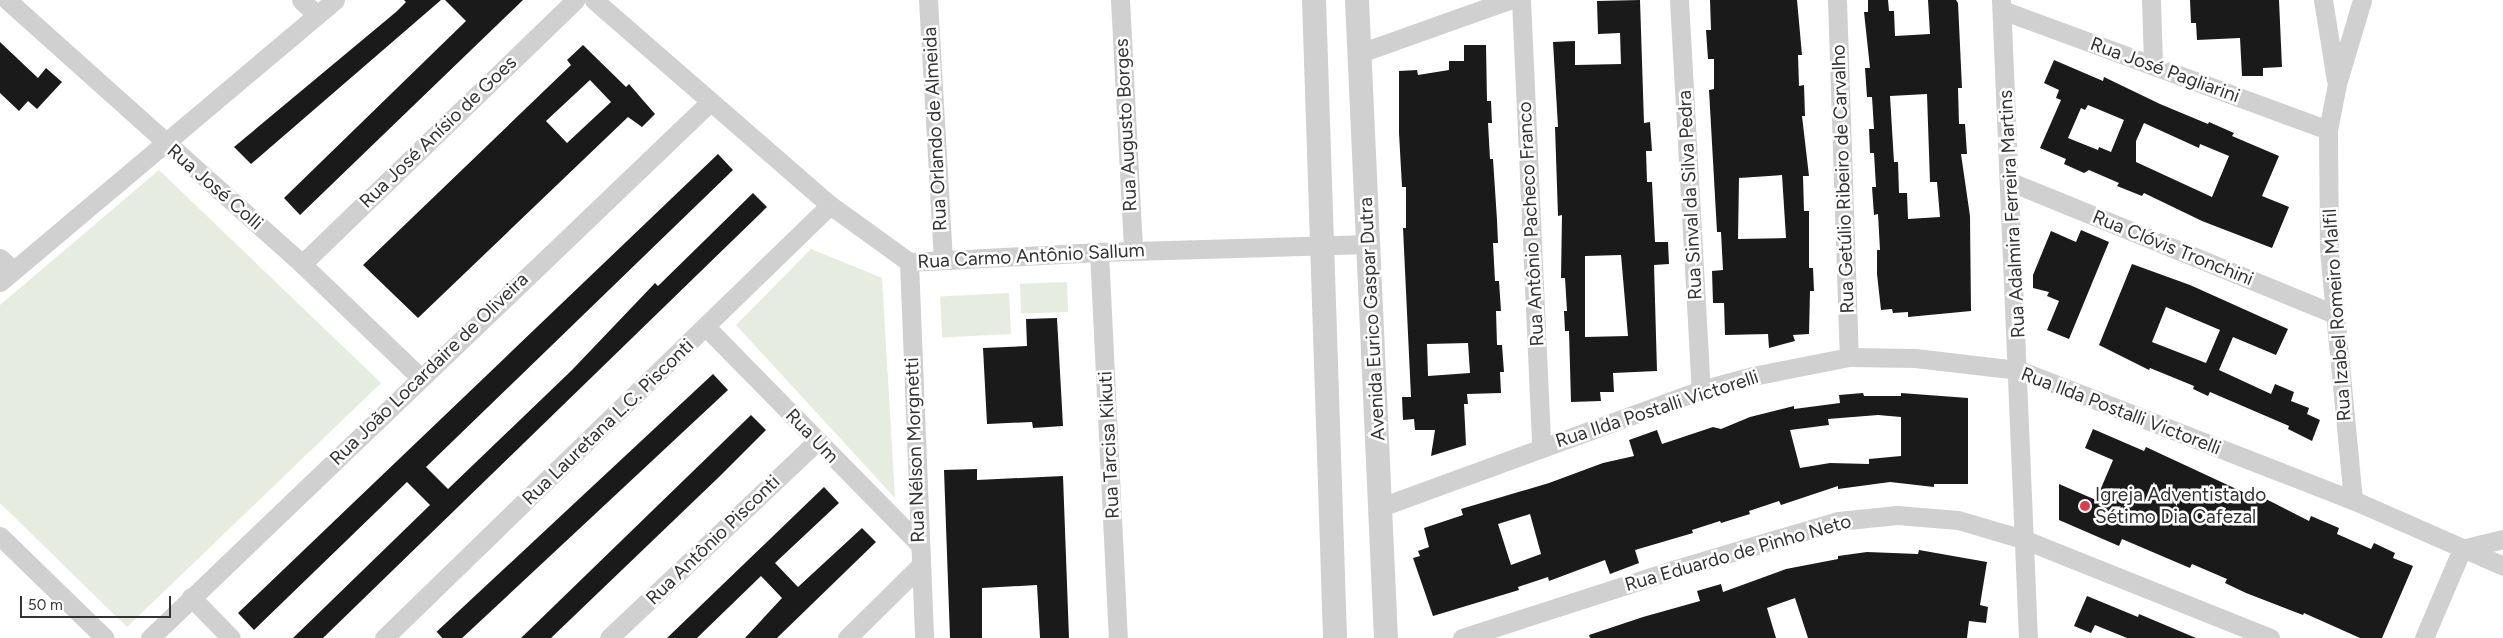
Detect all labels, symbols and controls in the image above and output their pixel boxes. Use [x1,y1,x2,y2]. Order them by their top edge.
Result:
street label: Rua Orlando de Almeida [918,26,952,232]
street label: Rua José Pagliarini [2087,32,2243,108]
street label: Rua Augusto Borges [1110,38,1142,212]
street label: Rua Getúlio Ribeiro de Carvalho [1827,44,1859,314]
street label: Rua José Anísio de Goes [355,51,521,213]
street label: Rua Adalmira Ferreira Martins [1994,89,2030,339]
street label: Rua Sinval da Silva Pedra [1673,90,1707,300]
street label: Rua Antônio Pacheco Franco [1513,101,1549,347]
street label: Rua José Colli [163,139,267,235]
street label: Avenida Eurico Gaspar Dutra [1354,197,1390,441]
street label: Rua Clóvis Tronchini [2089,205,2257,291]
street label: Rua Izabel Romeiro Malfil [2318,208,2356,422]
street label: Rua Carmo Antônio Sallum [917,239,1145,273]
street label: Rua João Locardaire de Oliveira [325,268,533,470]
street label: Rua Lauretana L.C. Pisconti [518,334,698,510]
street label: Rua Nélson Morgnetti [900,357,930,543]
street label: Rua Ilda Postalli Victorelli [2018,362,2224,460]
street label: Rua Ilda Postalli Victorelli [1553,365,1761,453]
street label: Rua Tarcisa Kikuti [1094,371,1124,519]
street label: Rua Um [781,404,843,468]
street label: Rua Antônio Pisconti [641,470,785,610]
place label: Igreja Adventista do Sétimo Dia Cafezal [2095,484,2266,528]
marker: Igreja Adventista do Sétimo Dia Cafezal [2079,500,2091,512]
street label: Rua Eduardo de Pinho Neto [1622,510,1854,596]
scale bar [22,586,174,618]
text: 50 m [28,596,63,614]

